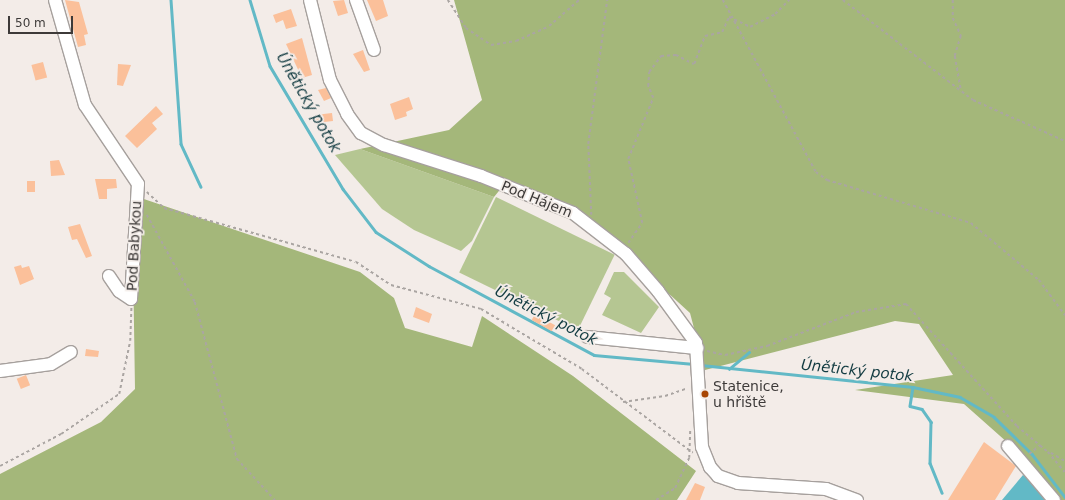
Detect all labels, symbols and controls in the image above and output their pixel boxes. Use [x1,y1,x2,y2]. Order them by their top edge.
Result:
scale bar [10,8,75,34]
text: 50 m [15,16,46,30]
water label: Únětický potok [272,50,344,156]
street label: Pod Hájem [499,177,575,221]
street label: Pod Babykou [123,200,145,292]
water label: Únětický potok [492,282,600,350]
water label: Únětický potok [800,356,914,386]
place label: Statenice, u hřiště [713,378,784,410]
marker: Statenice, u hřiště [700,389,710,399]

